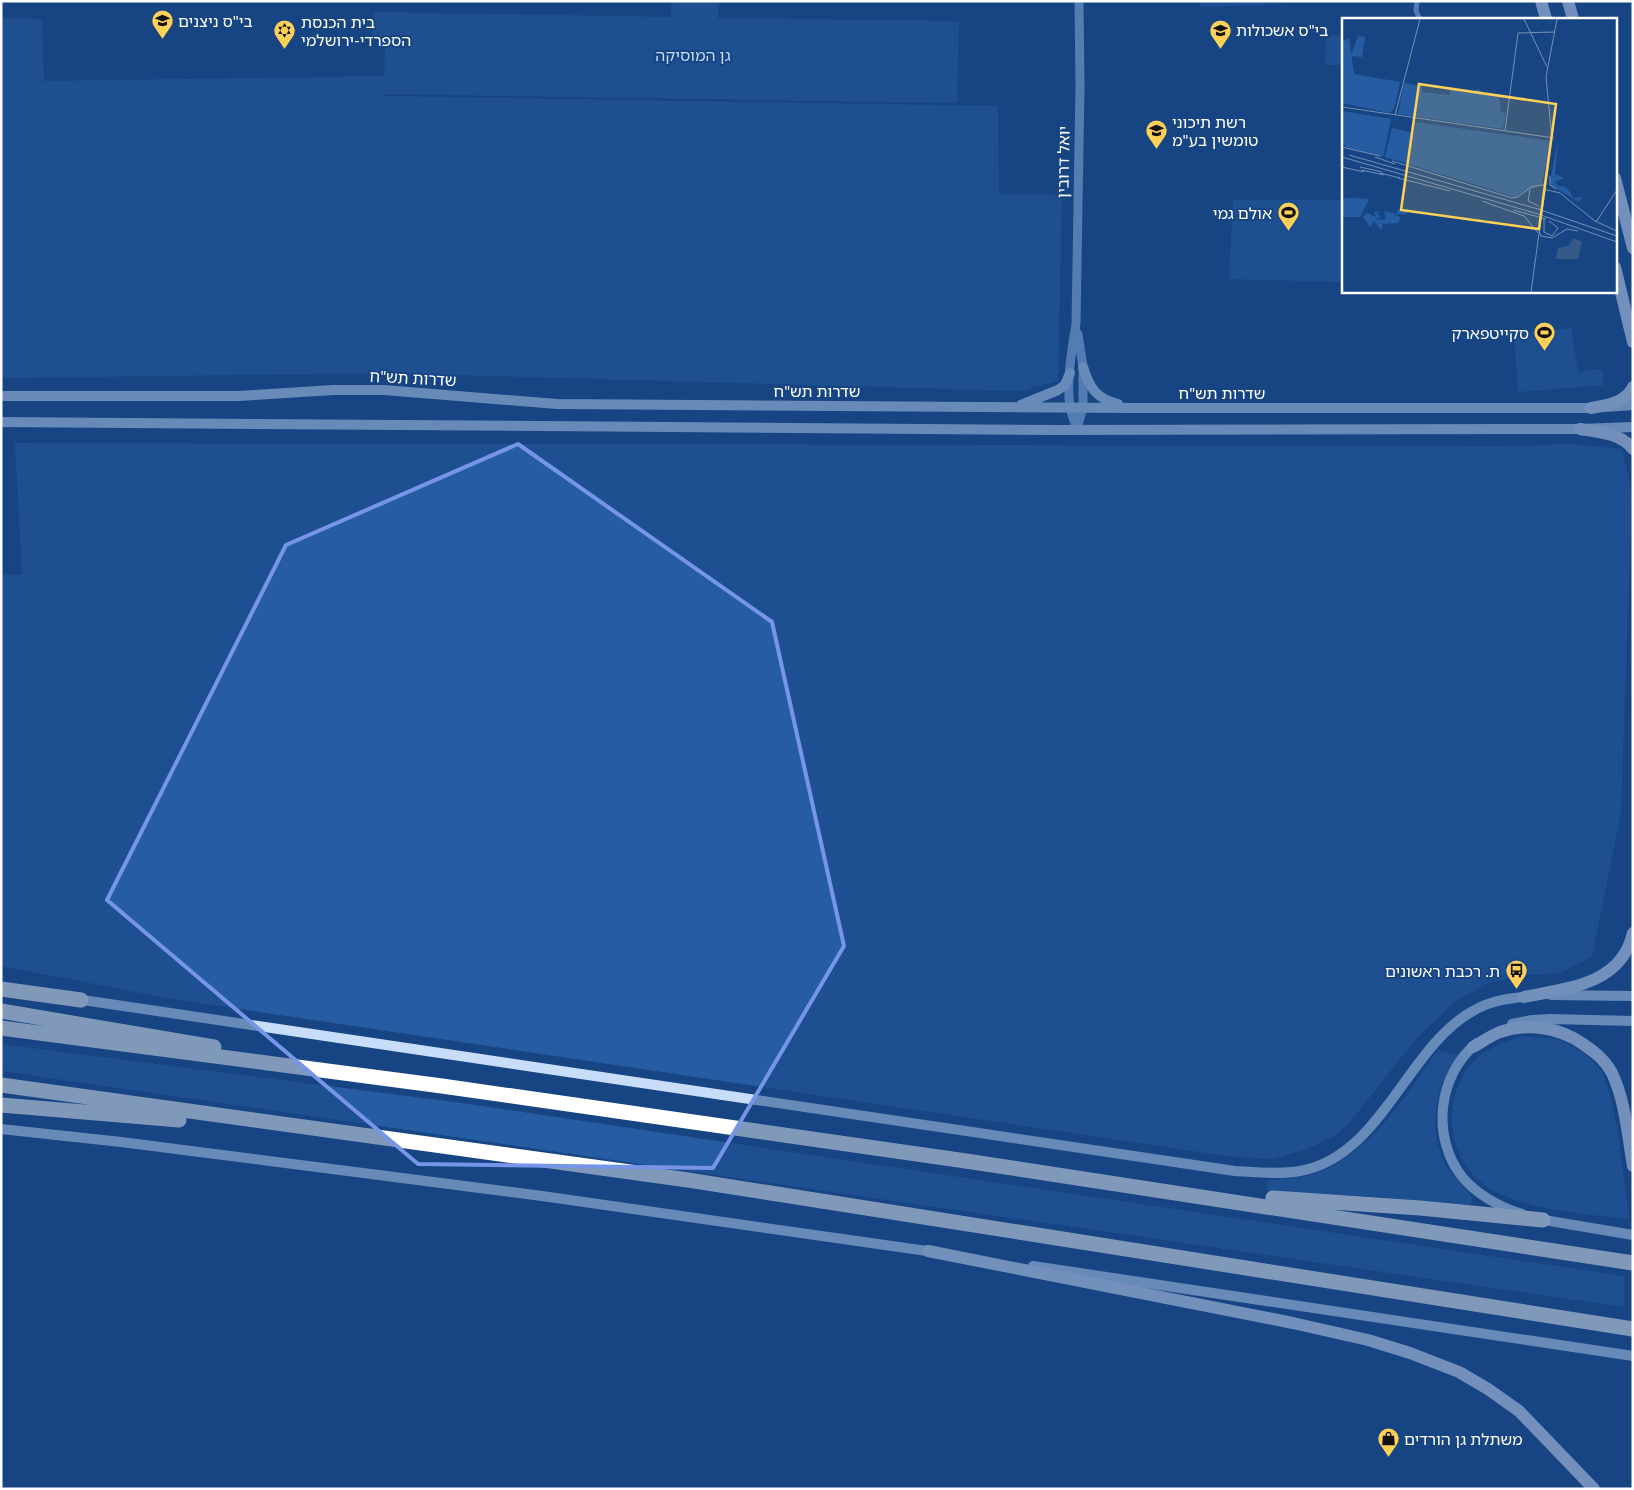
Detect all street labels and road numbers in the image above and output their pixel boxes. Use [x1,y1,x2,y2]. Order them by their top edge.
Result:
street label: יואל דרובין [1052,126,1073,198]
street label: שדרות תש"ח [369,366,457,389]
street label: שדרות תש"ח [774,381,860,400]
street label: שדרות תש"ח [1179,383,1265,402]

